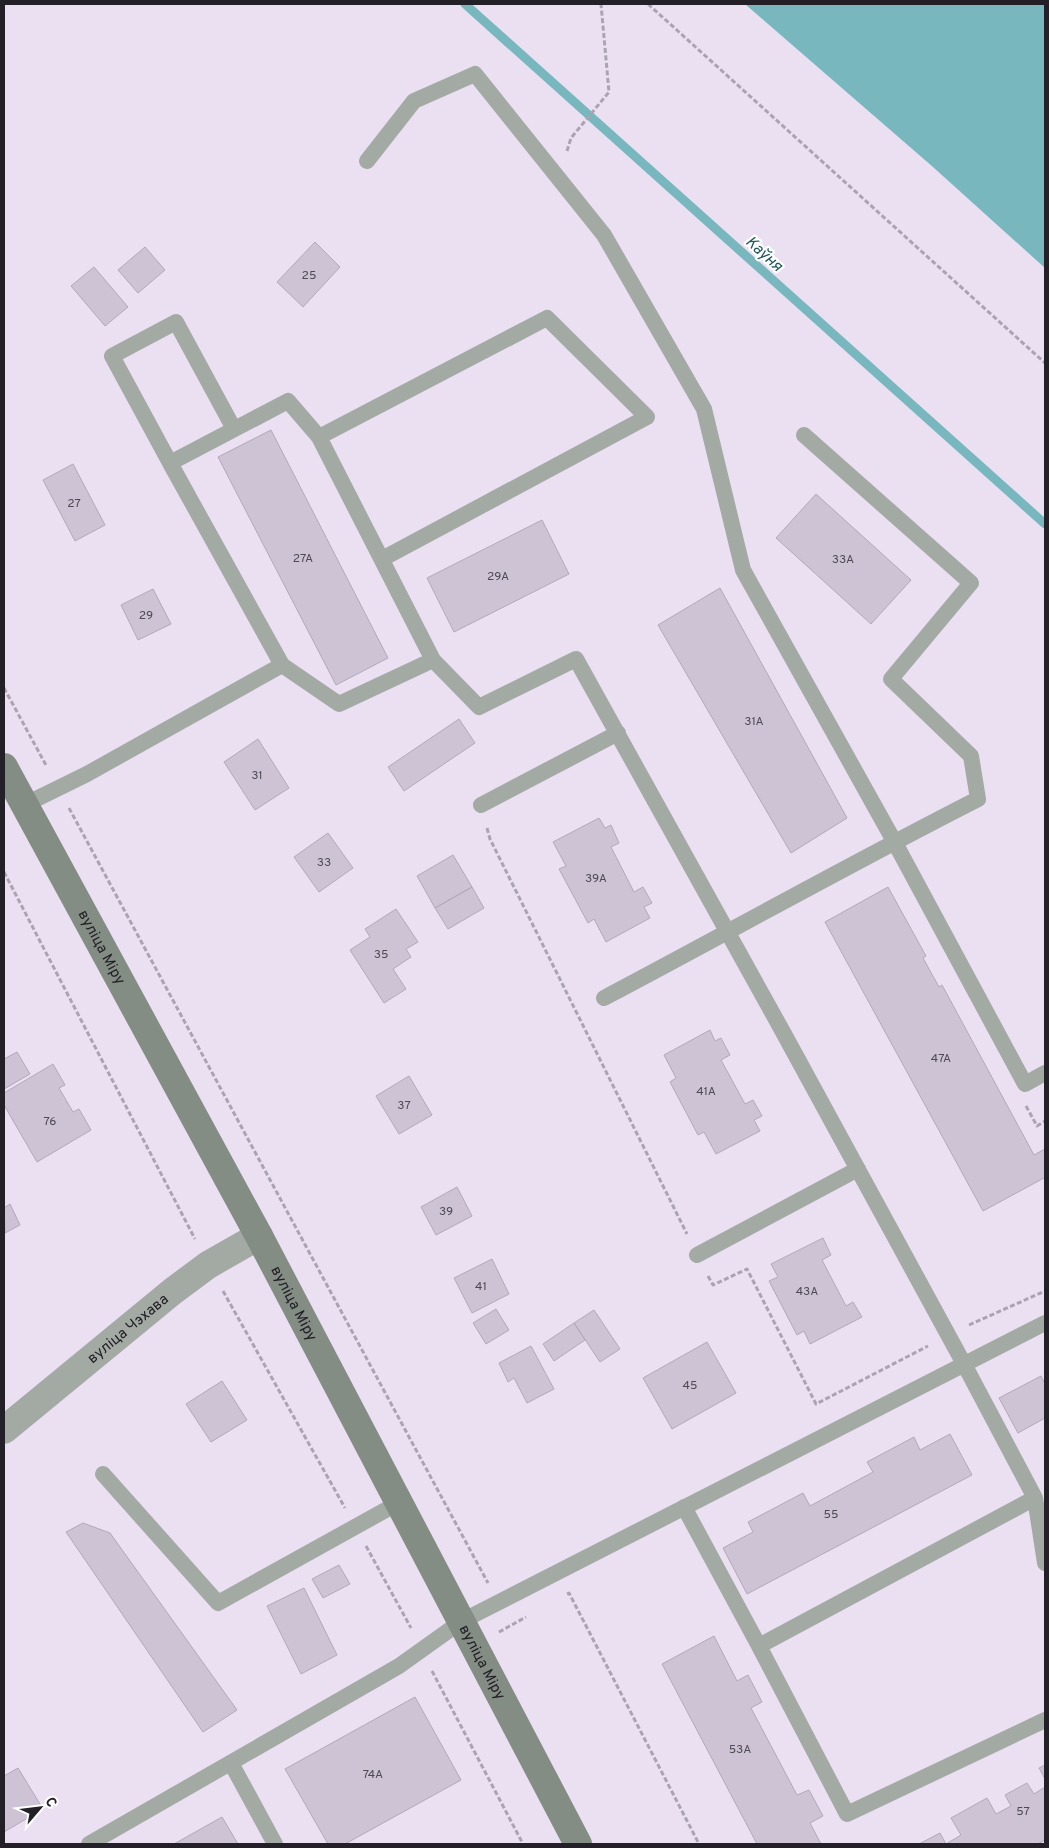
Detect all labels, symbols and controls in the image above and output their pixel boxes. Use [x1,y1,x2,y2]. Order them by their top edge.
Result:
water label: Каўня [741,232,787,277]
house number: 25 [302,268,316,284]
house number: 27 [67,496,81,512]
house number: 27А [293,551,313,567]
house number: 33А [832,552,854,568]
house number: 29А [487,569,509,585]
house number: 29 [139,608,153,624]
house number: 31А [744,714,764,730]
house number: 31 [251,768,263,784]
house number: 33 [317,855,331,871]
house number: 39А [585,871,607,887]
street label: вуліца Міру [73,907,129,989]
house number: 35 [374,947,388,963]
house number: 47А [931,1051,951,1067]
house number: 41А [696,1084,716,1100]
house number: 37 [397,1098,411,1114]
house number: 76 [44,1114,56,1130]
house number: 39 [439,1204,453,1220]
street label: вуліца Міру [266,1263,321,1345]
house number: 41 [475,1279,487,1295]
house number: 43А [796,1284,818,1300]
street label: вуліца Чэхава [84,1291,173,1369]
house number: 45 [683,1378,697,1394]
house number: 55 [824,1507,838,1523]
street label: вуліца Міру [454,1622,509,1704]
house number: 53А [729,1742,751,1758]
house number: 74А [363,1767,383,1783]
north arrow [15,1783,65,1833]
text: С [41,1795,60,1811]
house number: 57 [1016,1804,1030,1820]

